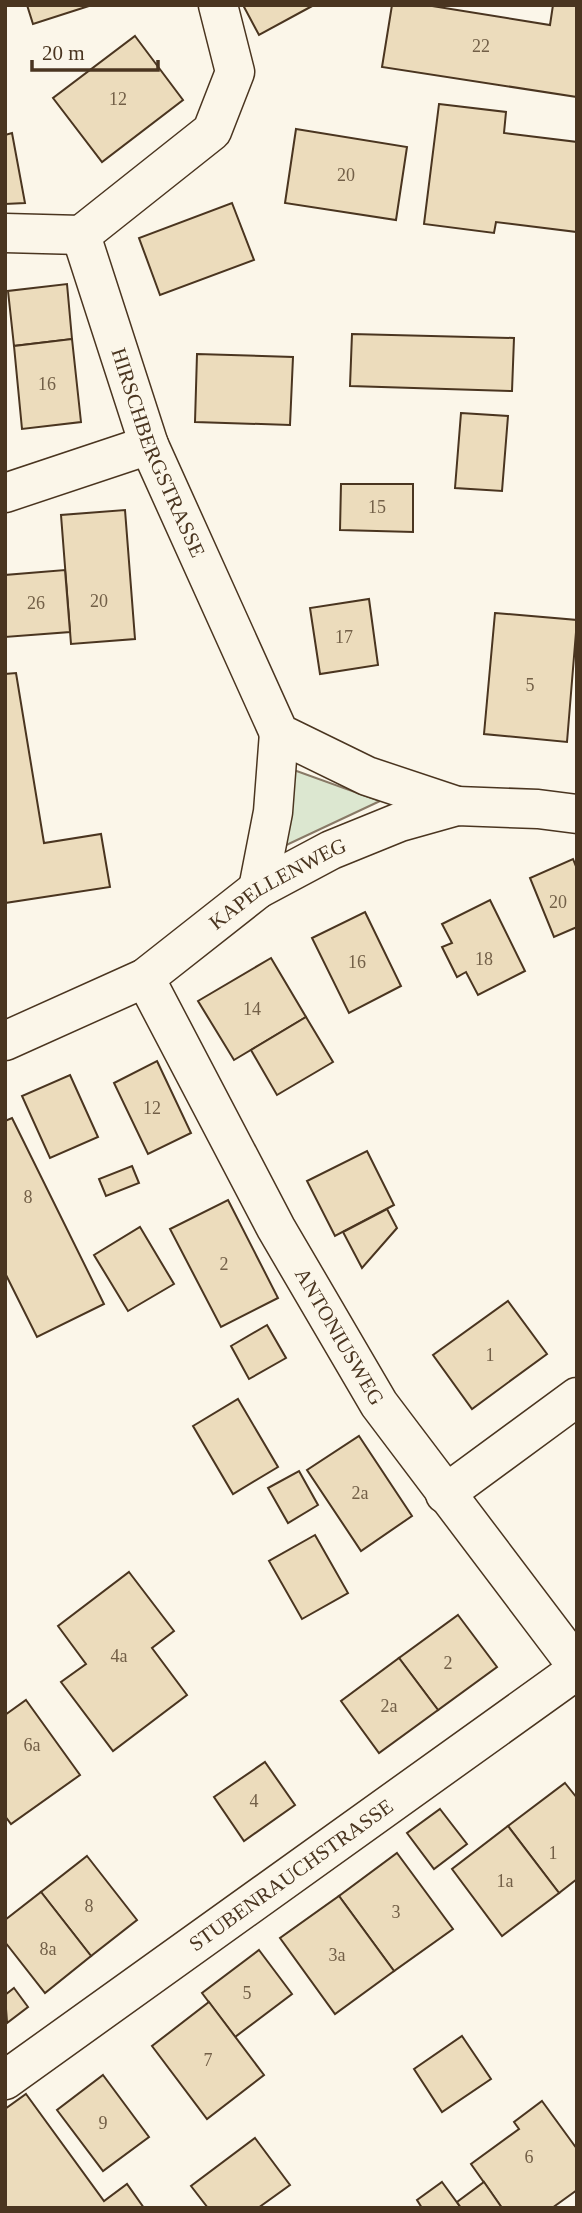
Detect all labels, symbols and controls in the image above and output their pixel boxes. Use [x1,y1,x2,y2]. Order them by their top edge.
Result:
scale bar [32,28,158,72]
house number: 22 [472,36,490,56]
text: 20 m [42,41,85,65]
house number: 12 [109,89,127,109]
house number: 20 [337,165,355,185]
street label: HIRSCHBERGSTRASSE [106,345,210,561]
house number: 16 [38,374,56,394]
house number: 15 [368,497,386,517]
house number: 20 [90,591,108,611]
house number: 26 [27,593,45,613]
house number: 17 [335,627,353,647]
house number: 5 [526,675,535,695]
street label: KAPELLENWEG [205,833,349,935]
house number: 20 [549,892,567,912]
house number: 18 [475,949,493,969]
house number: 16 [348,952,366,972]
house number: 14 [243,999,261,1019]
house number: 12 [143,1098,161,1118]
house number: 8 [24,1187,33,1207]
house number: 2 [220,1254,229,1274]
street label: ANTONIUSWEG [290,1264,389,1409]
house number: 1 [486,1345,495,1365]
house number: 2a [352,1483,369,1503]
house number: 4a [111,1646,128,1666]
house number: 2 [444,1653,453,1673]
house number: 2a [381,1696,398,1716]
house number: 6a [24,1735,41,1755]
house number: 4 [250,1791,259,1811]
street label: STUBENRAUCHSTRASSE [184,1794,398,1956]
house number: 1 [549,1843,558,1863]
house number: 1a [497,1871,514,1891]
house number: 8 [85,1896,94,1916]
house number: 3 [392,1902,401,1922]
house number: 8a [40,1939,57,1959]
house number: 3a [329,1945,346,1965]
house number: 5 [243,1983,252,2003]
house number: 7 [204,2050,213,2070]
house number: 9 [99,2113,108,2133]
house number: 6 [525,2147,534,2167]

